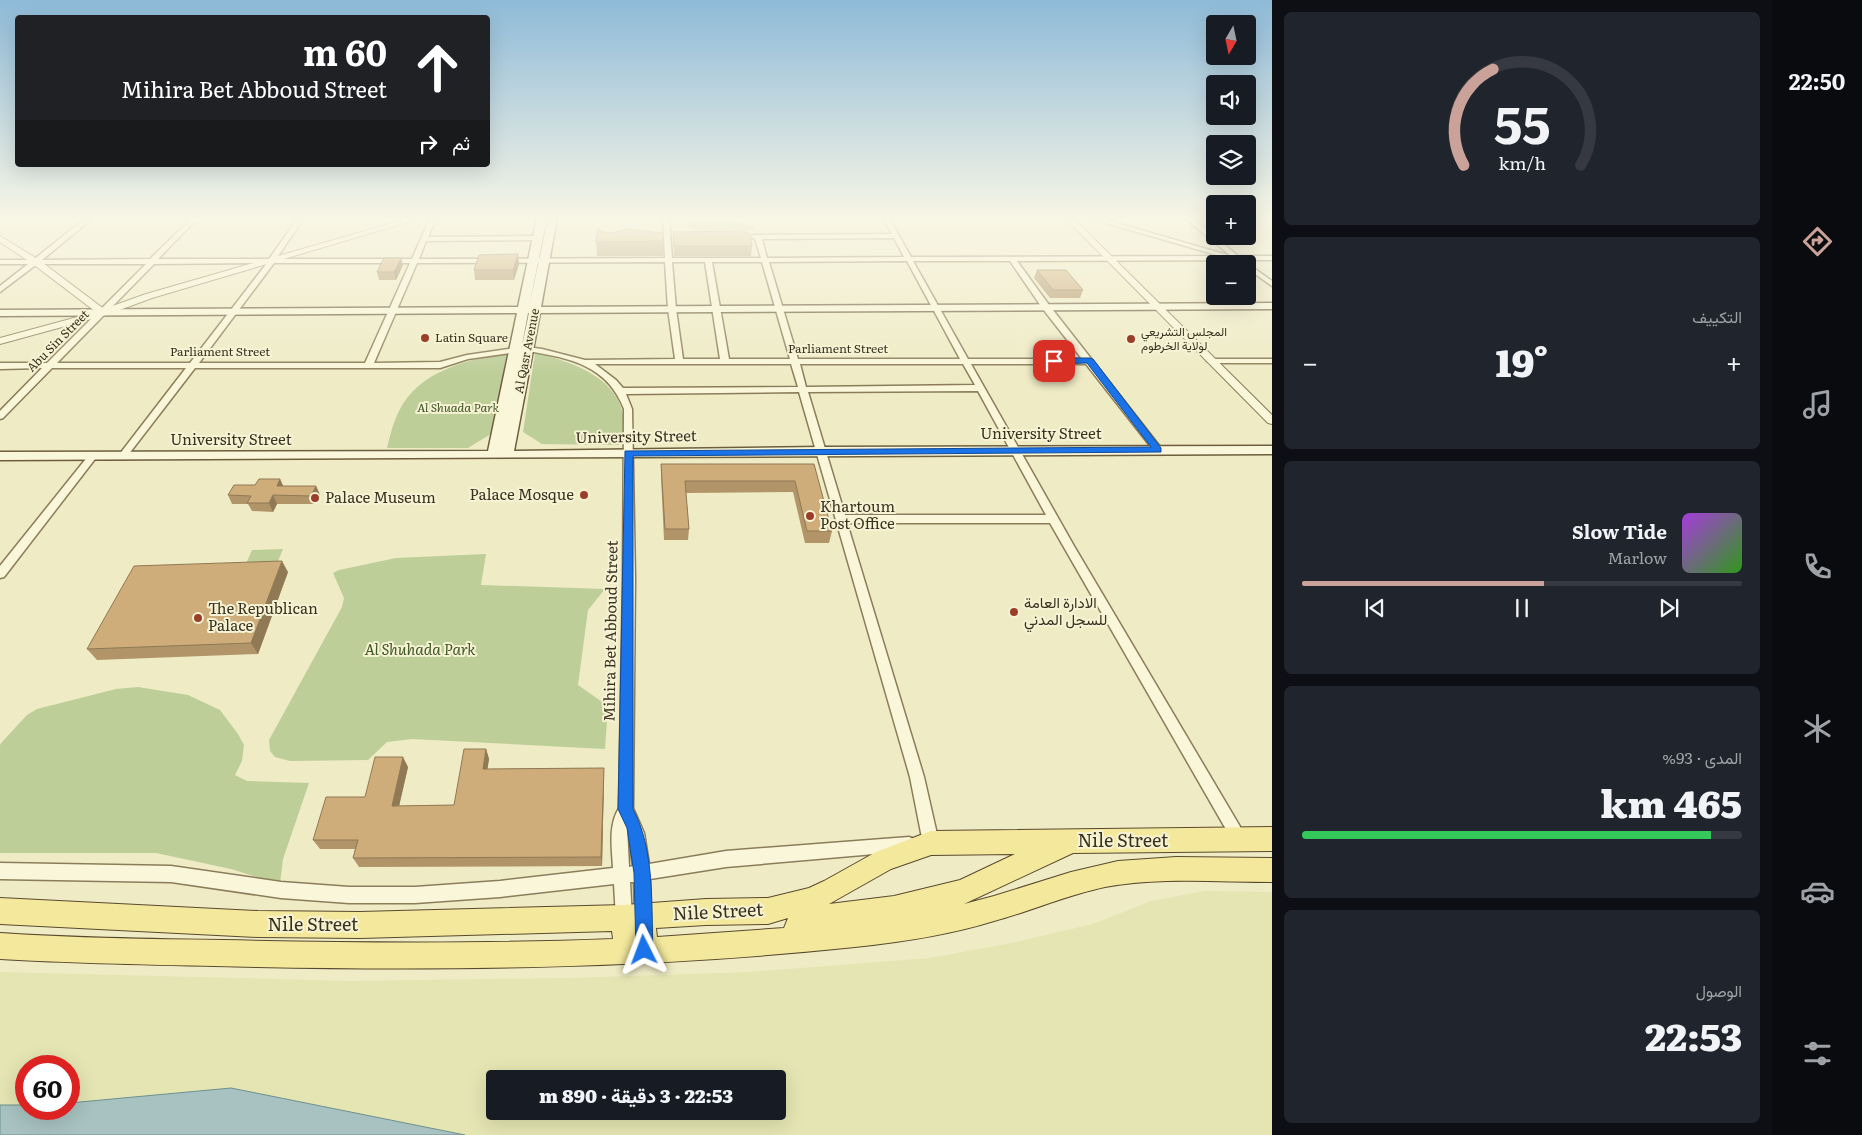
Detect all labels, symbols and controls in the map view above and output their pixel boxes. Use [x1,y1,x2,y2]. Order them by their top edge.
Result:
north arrow [1206,15,1256,65]
map controls [1206,15,1256,305]
text: 60 m [303,25,387,77]
icon: ahead [405,35,470,100]
text: 22:50 [1789,64,1845,97]
text: Mihira Bet Abboud Street [121,72,387,105]
button: sound [1206,75,1256,125]
text: 55 [1494,83,1550,160]
text: ثم [452,128,470,156]
icon: right [414,130,442,158]
button: layers [1206,135,1256,185]
text: km/h [1498,149,1546,176]
button: + [1206,195,1256,245]
icon: directions [1800,224,1835,259]
button: − [1206,255,1256,305]
text: التكييف [1692,304,1742,328]
street label: Abu Sin Street [22,305,93,376]
street label: Al Qasr Avenue [509,307,543,395]
place label: المجلس التشريعي لولاية الخرطوم [1141,322,1227,354]
place label: Latin Square [435,328,508,346]
marker: Latin Square [419,332,431,344]
text: 19° [1496,332,1548,389]
marker: المجلس التشريعي لولاية الخرطوم [1125,333,1137,345]
street label: Parliament Street [788,339,888,357]
pin [1033,340,1075,382]
text: − [1302,340,1318,382]
text: + [1726,340,1742,382]
street label: Parliament Street [170,342,270,360]
icon: arrive [1040,347,1068,375]
icon: music [1800,387,1835,422]
park label: Al Shuada Park [417,398,499,416]
street label: University Street [980,421,1102,444]
street label: University Street [575,423,697,448]
street label: University Street [170,427,292,450]
place label: Palace Mosque [469,482,574,505]
place label: Palace Museum [325,485,436,508]
marker: Palace Mosque [578,489,590,501]
marker: Palace Museum [309,492,321,504]
place label: Khartoum Post Office [820,494,895,534]
marker: Khartoum Post Office [804,510,816,522]
text: Slow Tide [1572,517,1667,545]
street label: Mihira Bet Abboud Street [596,540,623,722]
text: Marlow [1607,545,1667,569]
icon: phone [1800,549,1835,584]
place label: الادارة العامة للسجل المدني [1024,590,1107,633]
icon: previous [1361,594,1389,622]
icon: pause [1508,594,1536,622]
icon: next [1655,594,1683,622]
place label: The Republican Palace [208,596,318,636]
marker: الادارة العامة للسجل المدني [1008,606,1020,618]
marker: The Republican Palace [192,612,204,624]
park label: Al Shuhada Park [364,637,476,660]
icon: climate [1800,711,1835,746]
text: المدى · 93% [1662,745,1742,769]
text: 465 km [1601,773,1742,830]
street label: Nile Street [1078,826,1169,853]
icon: car [1800,874,1835,909]
street label: Nile Street [672,895,765,926]
street label: Nile Street [268,910,359,937]
position arrow [617,923,669,975]
text: الوصول [1696,978,1742,1002]
text: 22:53 [1645,1006,1742,1063]
icon: filters [1800,1036,1835,1071]
speed limit sign: 60 [15,1055,80,1120]
text: 22:53 · 3 دقيقة · 890 m [539,1081,733,1109]

